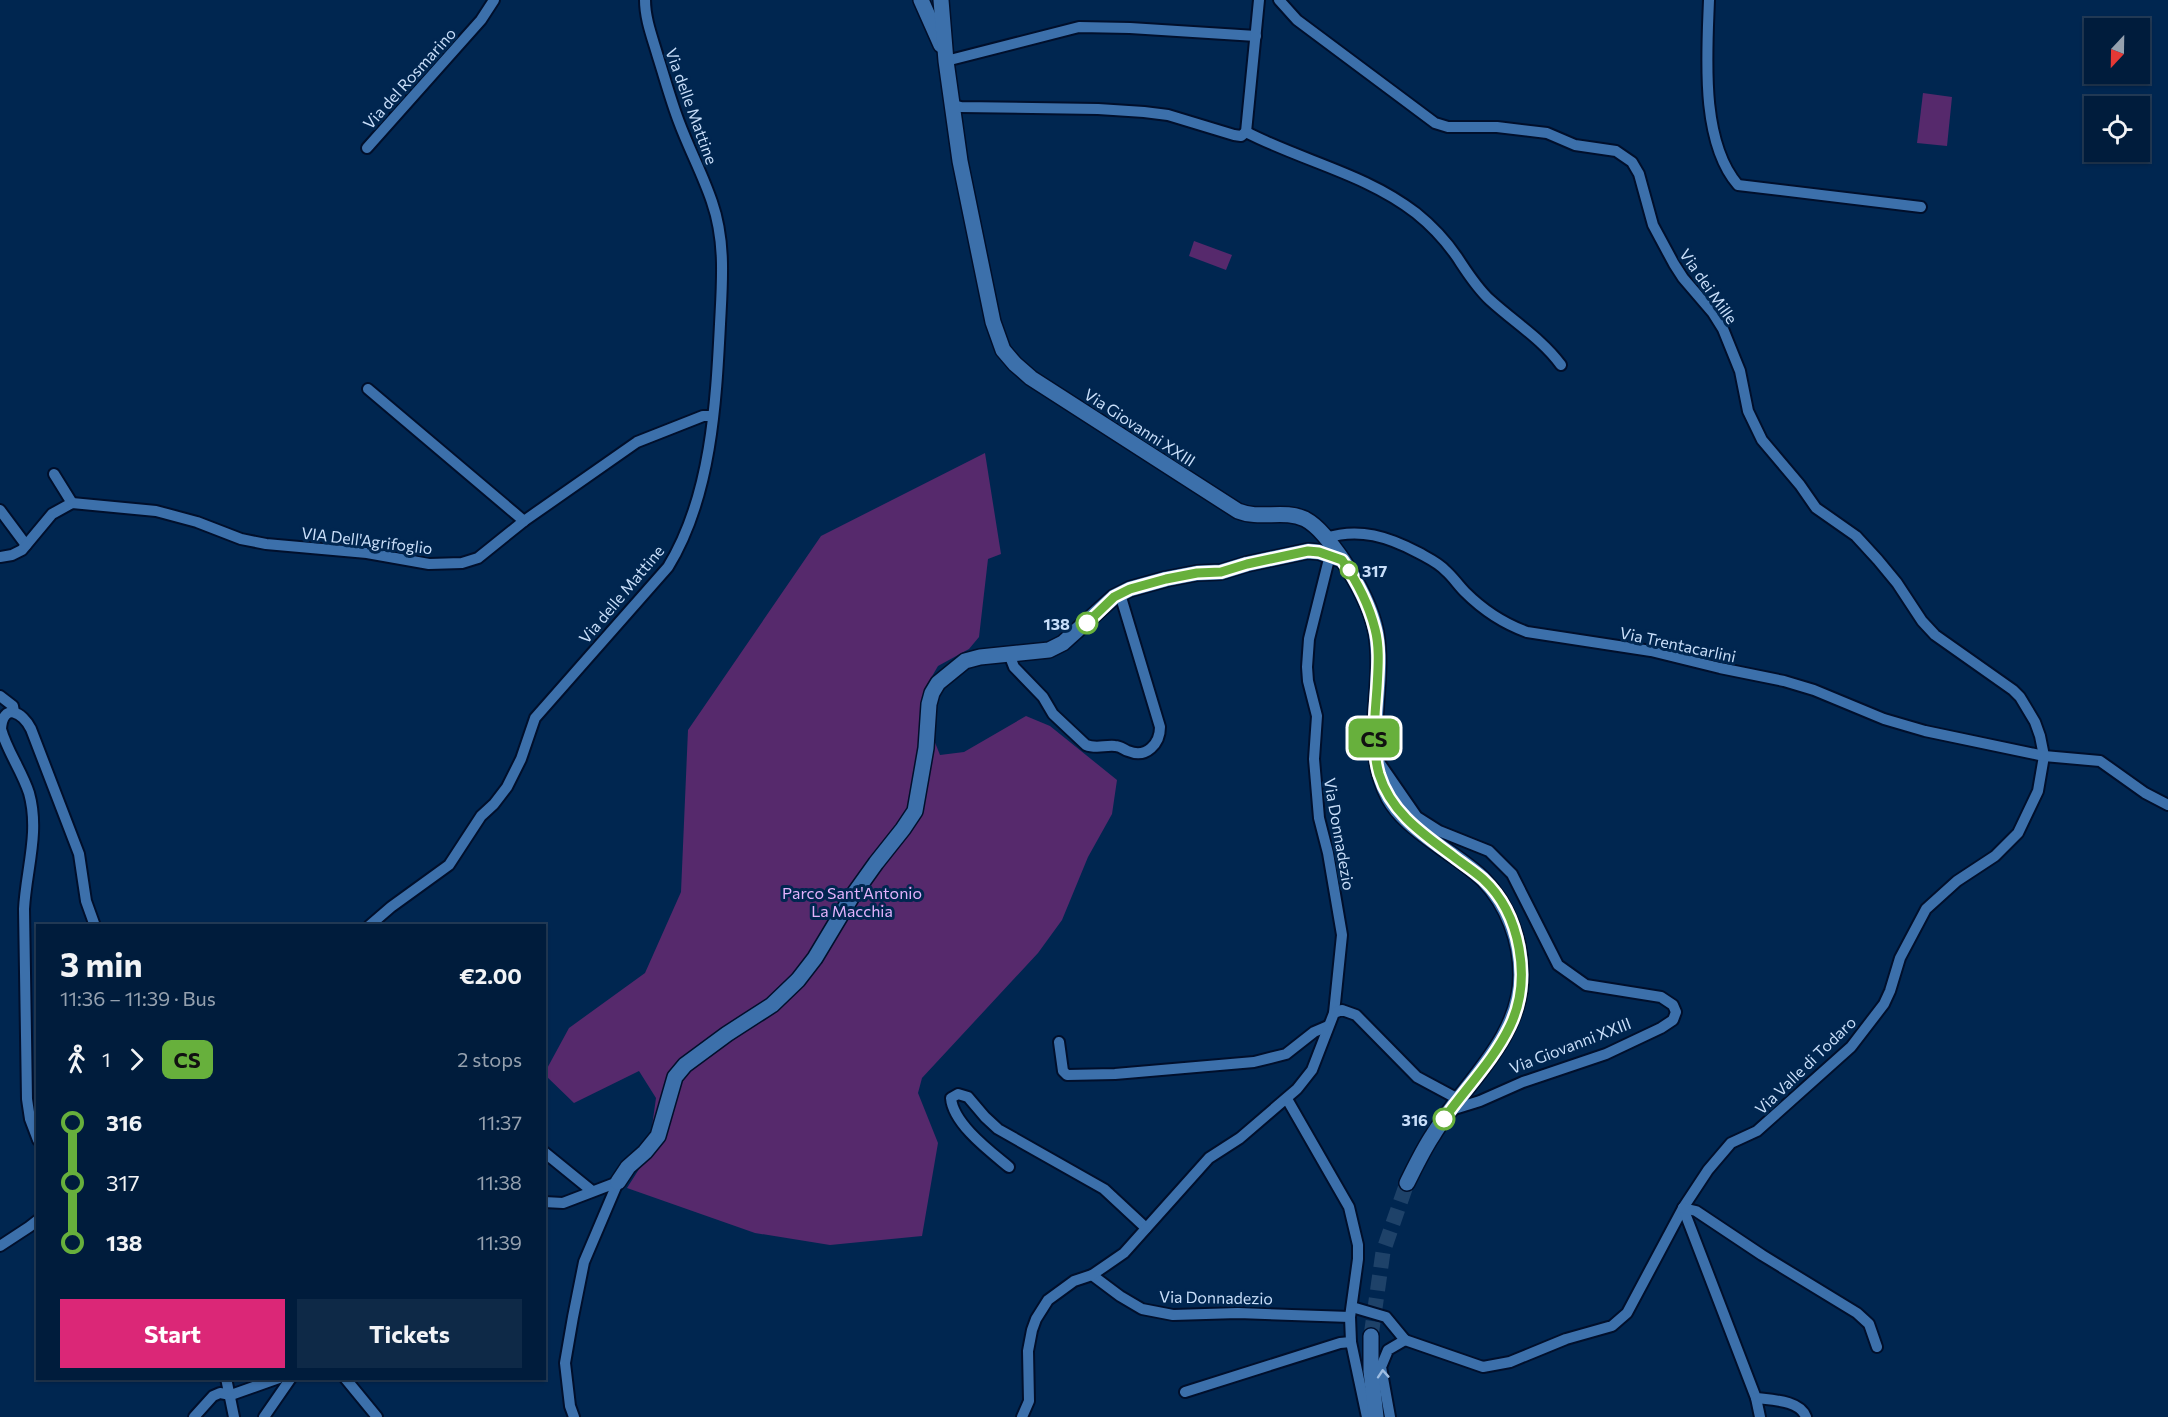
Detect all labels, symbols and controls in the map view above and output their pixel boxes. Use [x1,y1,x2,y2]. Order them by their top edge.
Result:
north arrow [2084,18,2150,84]
map controls [2084,18,2150,162]
street label: Via del Rosmarino [359,23,459,133]
street label: Via delle Mattine [662,45,722,167]
button: locate [2084,96,2150,162]
street label: Via dei Mille [1676,245,1742,327]
street label: Via Giovanni XXIII [1081,384,1199,470]
street label: VIA Dell'Agrifoglio [300,523,434,557]
street label: Via delle Mattine [574,541,668,647]
marker: 317 [1340,561,1358,579]
place label: 317 [1362,561,1388,580]
marker: 138 [1076,612,1098,634]
place label: 138 [1044,614,1070,633]
street label: Via Trentacarlini [1618,622,1738,666]
line badge: CS [1347,718,1401,758]
text: CS [1361,726,1387,751]
street label: Via Donnadezio [1321,776,1359,892]
park label: Parco Sant'Antonio La Macchia [782,883,922,920]
text: 3 min [60,943,143,984]
text: €2.00 [459,962,522,989]
text: 11:36 – 11:39 · Bus [60,986,216,1010]
street label: Via Valle di Todaro [1751,1012,1859,1118]
street label: Via Giovanni XXIII [1507,1013,1633,1077]
icon: walk [60,1043,93,1076]
icon: forward [120,1043,153,1076]
text: 1 [102,1047,111,1071]
text: CS [174,1047,201,1072]
text: 2 stops [457,1047,522,1071]
marker: 316 [1433,1108,1455,1130]
text: 316 [106,1109,142,1136]
text: 11:37 [478,1110,522,1134]
place label: 316 [1402,1110,1428,1129]
text: 317 [106,1169,140,1196]
text: 11:38 [477,1170,522,1194]
text: 138 [106,1229,142,1256]
text: 11:39 [477,1230,522,1254]
street label: Via Donnadezio [1159,1287,1273,1307]
button: Start [60,1299,285,1368]
button: Tickets [297,1299,522,1368]
one-way arrow [1377,1369,1390,1378]

